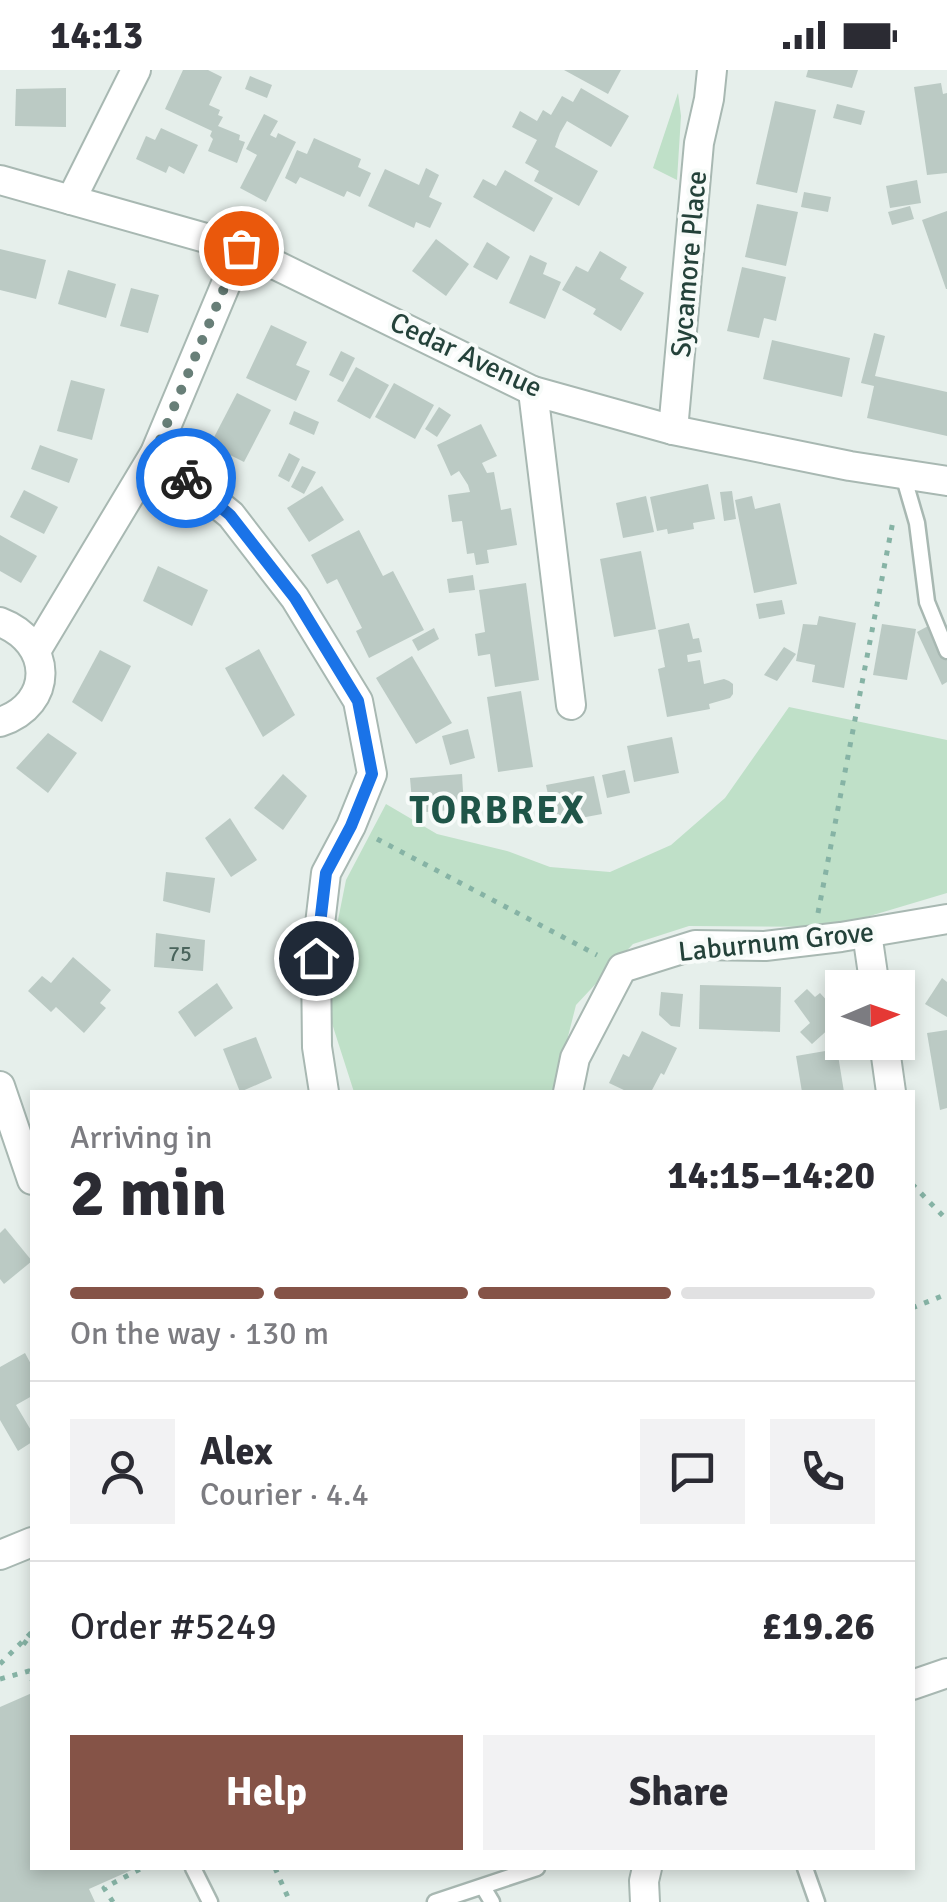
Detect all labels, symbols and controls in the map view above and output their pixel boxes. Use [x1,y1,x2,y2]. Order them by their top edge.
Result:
text: 14:13 [50,12,143,59]
street label: Sycamore Place [664,169,714,359]
pin [199,206,284,291]
icon: bag [214,221,269,276]
street label: Cedar Avenue [385,305,547,405]
courier [136,428,236,528]
icon: bike [159,451,214,506]
district label: TORBREX [410,787,586,834]
street label: Laburnum Grove [677,915,875,969]
pin [274,916,359,1001]
icon: home [289,931,344,986]
house number: 75 [168,940,192,967]
north arrow [825,970,915,1060]
map controls [825,970,915,1060]
text: Arriving in [70,1118,212,1157]
text: 14:15–14:20 [667,1152,875,1199]
text: 2 min [70,1154,227,1234]
text: On the way · 130 m [70,1314,329,1353]
button: person [70,1419,175,1524]
button: chat [640,1419,745,1524]
button: phone [770,1419,875,1524]
text: Alex [200,1428,273,1475]
text: Courier · 4.4 [200,1475,369,1514]
text: Order #5249 [70,1603,277,1650]
text: £19.26 [762,1603,875,1650]
button: Help [70,1735,463,1850]
button: Share [483,1735,875,1850]

